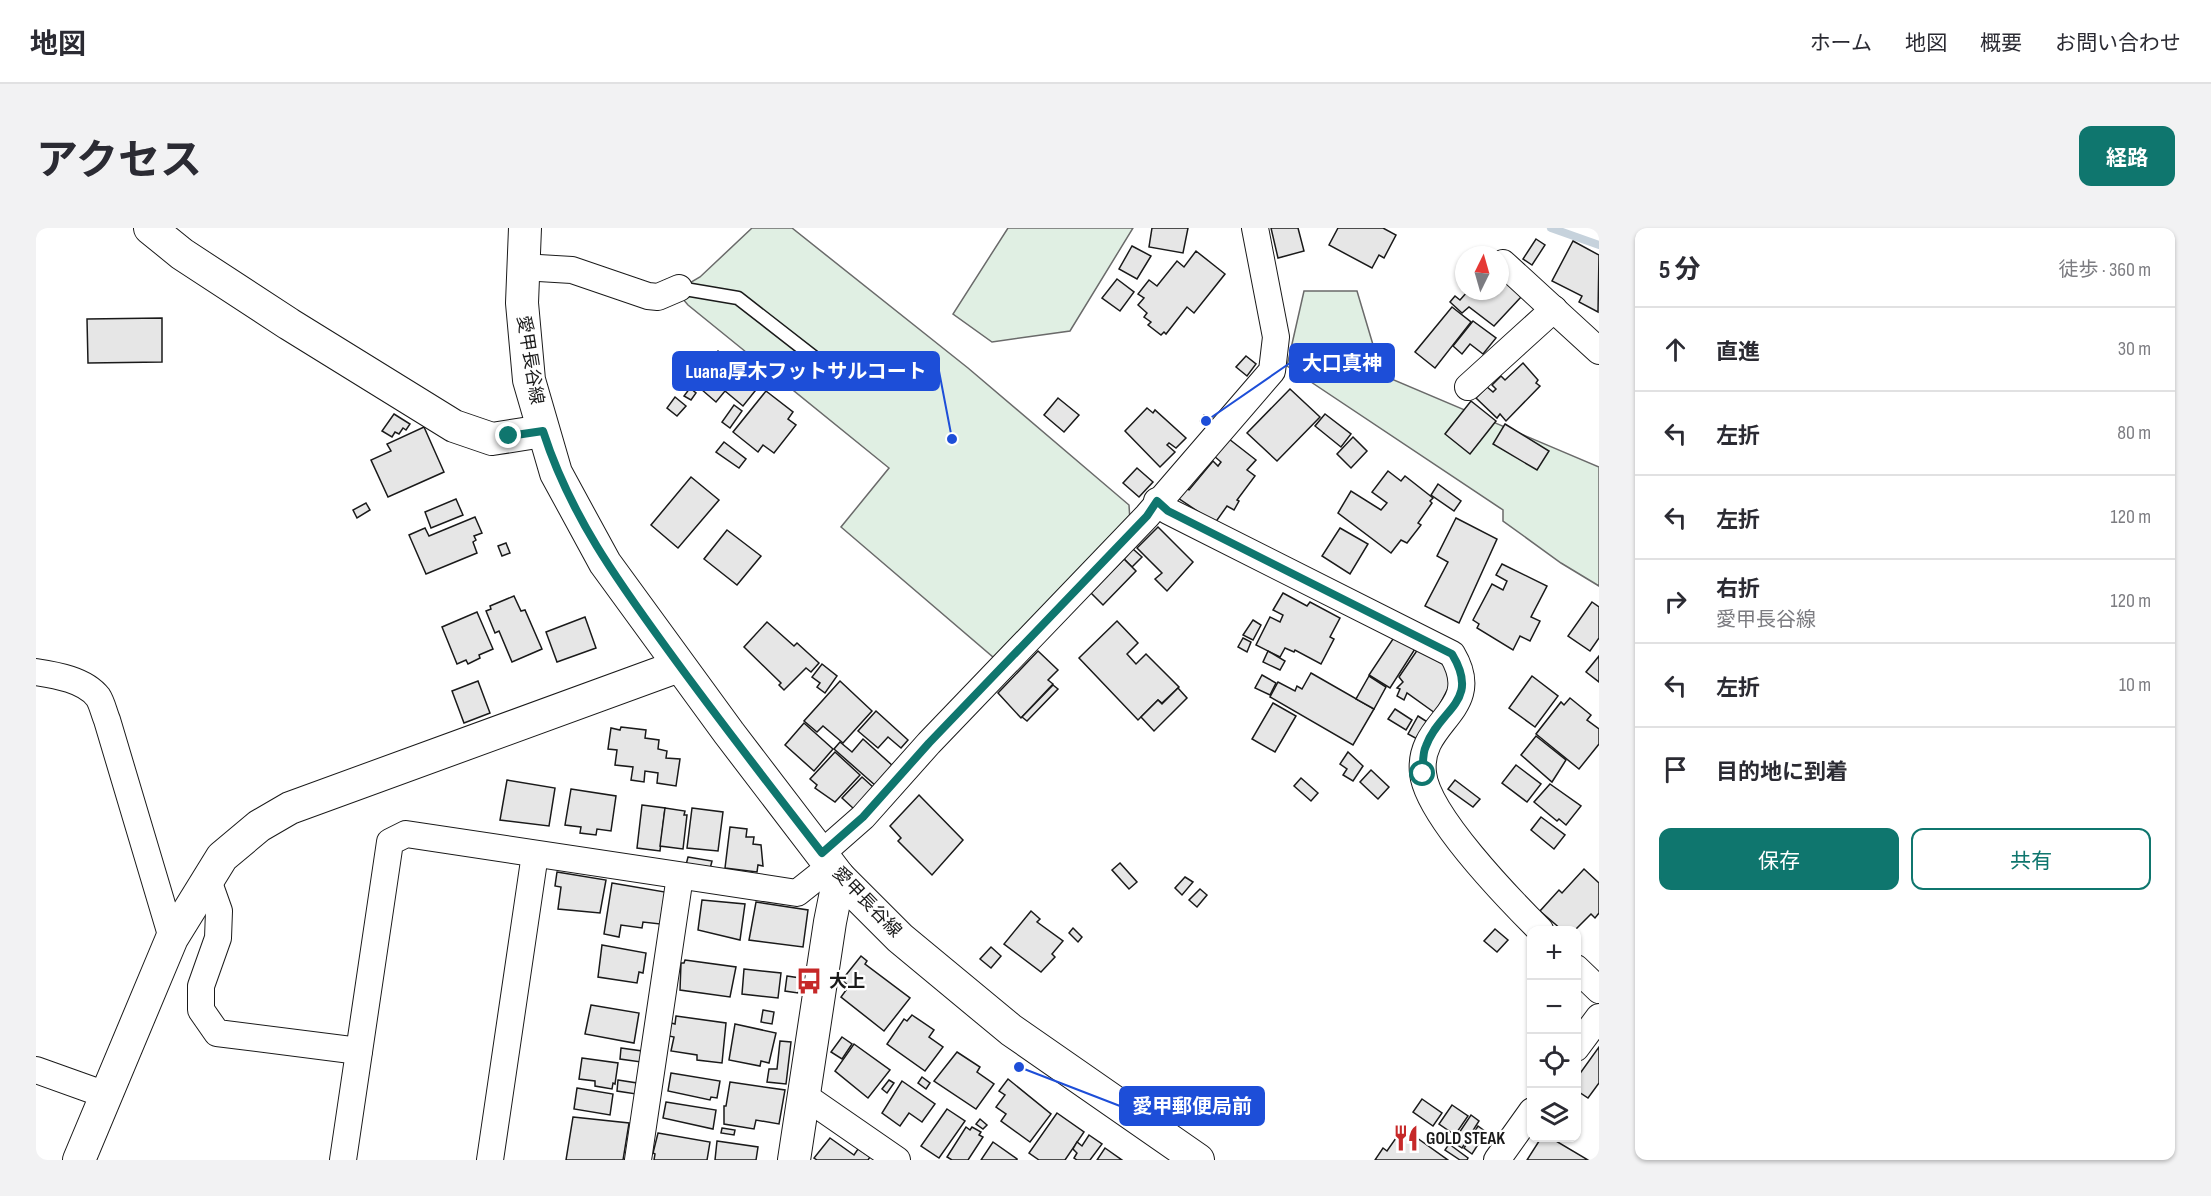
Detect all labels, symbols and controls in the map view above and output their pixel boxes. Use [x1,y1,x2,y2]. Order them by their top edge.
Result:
text: 地図 [30,28,86,61]
text: ホーム [1810,31,1872,56]
text: 地図 [1905,31,1947,56]
text: 概要 [1980,31,2022,56]
text: お問い合わせ [2055,31,2181,56]
button: 経路 [2079,126,2175,186]
text: アクセス [36,136,202,187]
north arrow [1455,246,1509,300]
text: 5 分 [1659,255,1700,286]
text: 徒歩 · 360 m [2059,258,2151,282]
street label: 愛甲長谷線 [513,314,547,406]
icon: ahead [1659,333,1692,366]
text: 30 m [2118,337,2151,361]
text: 直進 [1716,339,1760,366]
callout: 大口真神 [1290,344,1394,382]
callout: Luana厚木フットサルコート [673,352,939,390]
text: 大口真神 [1302,352,1382,376]
text: Luana厚木フットサルコート [685,360,927,384]
icon: left [1659,417,1692,450]
text: 80 m [2117,421,2151,445]
route end [495,422,521,448]
text: 左折 [1716,423,1760,450]
icon: left [1659,501,1692,534]
text: 120 m [2111,505,2151,529]
text: 左折 [1716,507,1760,534]
text: 右折 [1716,576,1760,603]
icon: right [1659,585,1692,618]
text: 120 m [2111,589,2151,613]
text: 愛甲長谷線 [1716,608,1816,632]
icon: left [1659,669,1692,702]
text: 10 m [2119,673,2151,697]
text: 左折 [1716,675,1760,702]
icon: arrive [1659,753,1692,786]
text: 目的地に到着 [1716,759,1848,786]
route start [1409,760,1435,786]
button: 保存 [1659,828,1899,890]
button: 共有 [1911,828,2151,890]
street label: 愛甲長谷線 [828,862,906,942]
map controls [1527,926,1581,1142]
button: + [1527,926,1581,980]
bus stop icon: 大上 [794,966,824,996]
place label: 大上 [829,971,865,992]
button: − [1527,980,1581,1034]
button: locate [1527,1034,1581,1088]
callout: 愛甲郵便局前 [1120,1087,1264,1125]
button: layers [1527,1088,1581,1142]
text: 愛甲郵便局前 [1132,1095,1252,1119]
restaurant icon: GOLD STEAK [1391,1123,1421,1153]
place label: GOLD STEAK [1426,1128,1505,1149]

